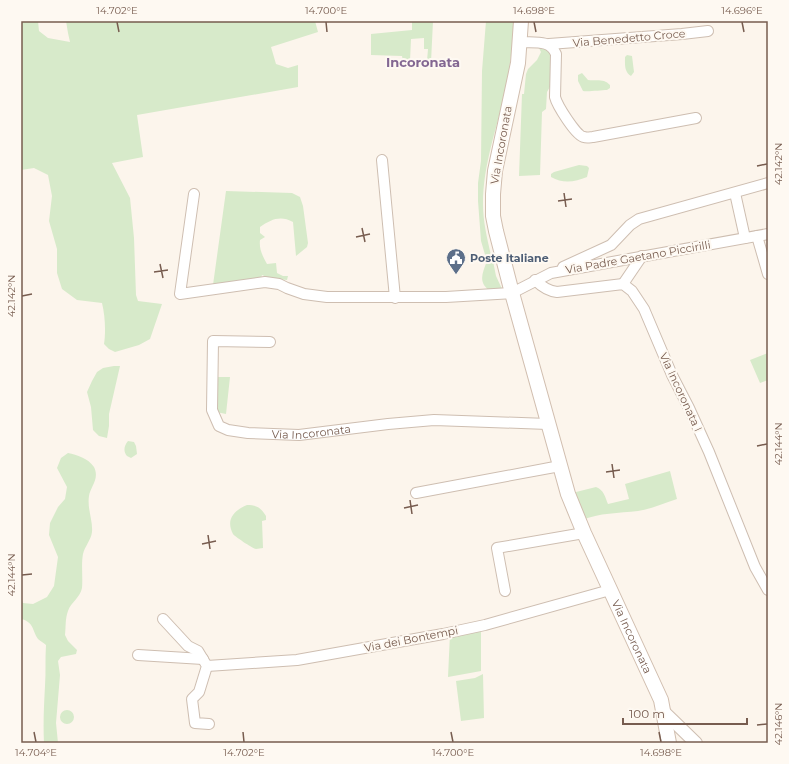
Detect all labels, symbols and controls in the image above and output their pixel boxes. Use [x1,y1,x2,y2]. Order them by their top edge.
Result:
text: 14.702°E [96,4,138,17]
text: 14.700°E [305,4,347,17]
text: 14.698°E [513,4,555,17]
text: 14.696°E [721,4,763,17]
street label: Via Benedetto Croce [572,26,686,50]
district label: Incoronata [386,54,460,70]
street label: Via Incoronata [487,105,515,185]
text: 42.142°N [772,143,785,185]
street label: Via Padre Gaetano Piccirilli [564,237,712,277]
public building icon: Poste Italiane [445,247,467,275]
place label: Poste Italiane [470,251,549,265]
text: 42.142°N [5,275,18,317]
street label: Via Incoronata I [657,350,705,434]
street label: Via Incoronata [271,422,352,442]
text: 42.144°N [772,422,785,466]
text: 42.144°N [5,553,18,597]
street label: Via Incoronata [609,598,655,676]
street label: Via dei Bontempi [363,623,459,655]
scale bar [623,700,747,726]
text: 42.146°N [772,703,785,745]
text: 100 m [629,706,665,721]
text: 14.704°E [15,746,57,759]
text: 14.702°E [223,746,265,759]
text: 14.700°E [432,746,474,759]
text: 14.698°E [640,746,682,759]

